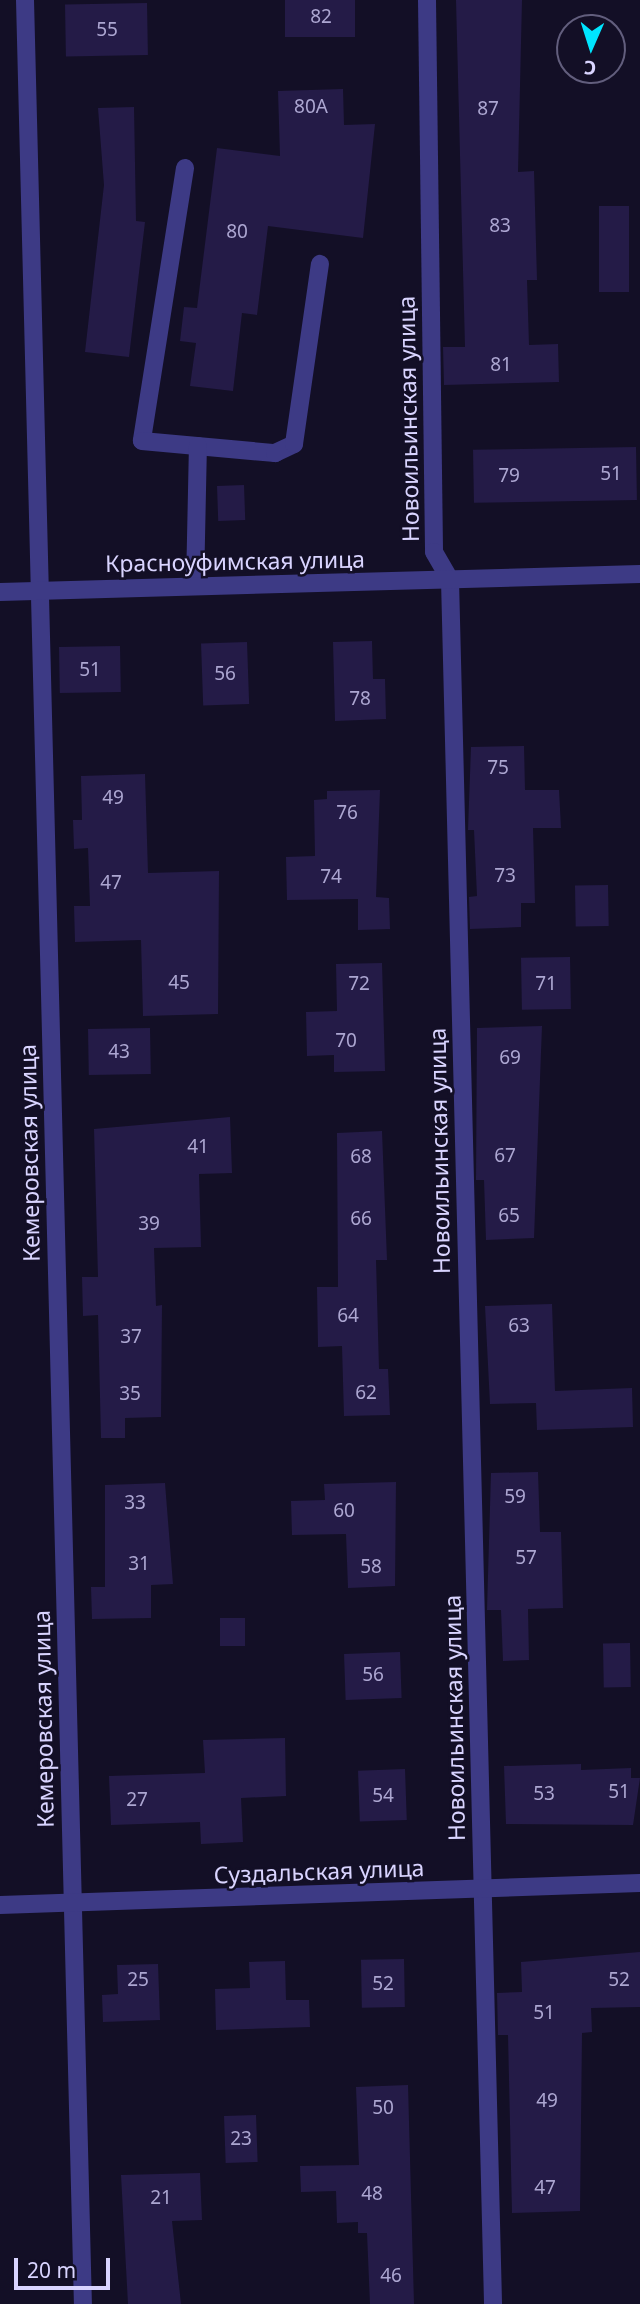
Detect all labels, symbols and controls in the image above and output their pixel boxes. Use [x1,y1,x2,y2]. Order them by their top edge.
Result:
house number: 82 [310,6,332,28]
north arrow [556,14,626,84]
house number: 55 [96,19,118,41]
text: С [583,55,597,81]
house number: 80А [294,96,328,118]
house number: 87 [477,98,499,120]
house number: 83 [489,215,511,237]
house number: 80 [226,221,248,243]
street label: Новоильинская улица [392,296,424,542]
house number: 81 [490,354,512,376]
house number: 51 [600,463,622,485]
house number: 79 [498,465,520,487]
street label: Красноуфимская улица [105,545,365,577]
house number: 51 [79,659,101,681]
house number: 56 [214,663,236,685]
house number: 78 [349,688,371,710]
house number: 75 [487,757,509,779]
house number: 49 [102,787,124,809]
house number: 76 [336,802,358,824]
house number: 73 [494,865,516,887]
house number: 74 [320,866,342,888]
house number: 47 [100,872,122,894]
house number: 45 [168,972,190,994]
house number: 72 [348,973,370,995]
house number: 71 [535,973,557,995]
street label: Новоильинская улица [423,1028,455,1274]
house number: 70 [335,1030,357,1052]
house number: 43 [108,1041,130,1063]
street label: Кемеровская улица [13,1044,45,1262]
house number: 69 [499,1047,521,1069]
house number: 41 [187,1136,209,1158]
house number: 67 [494,1145,516,1167]
house number: 68 [350,1146,372,1168]
house number: 65 [498,1205,520,1227]
house number: 66 [350,1208,372,1230]
house number: 39 [138,1213,160,1235]
house number: 64 [337,1305,359,1327]
house number: 63 [508,1315,530,1337]
house number: 37 [120,1326,142,1348]
house number: 62 [355,1382,377,1404]
house number: 35 [119,1383,141,1405]
house number: 59 [504,1486,526,1508]
house number: 33 [124,1492,146,1514]
house number: 60 [333,1500,355,1522]
house number: 57 [515,1547,537,1569]
house number: 31 [128,1553,150,1575]
house number: 58 [360,1556,382,1578]
street label: Новоильинская улица [438,1595,470,1841]
street label: Кемеровская улица [27,1610,59,1828]
house number: 56 [362,1664,384,1686]
house number: 51 [608,1781,630,1803]
house number: 53 [533,1783,555,1805]
house number: 54 [372,1785,394,1807]
house number: 27 [126,1789,148,1811]
street label: Суздальская улица [213,1854,425,1888]
house number: 25 [127,1969,149,1991]
house number: 52 [608,1969,630,1991]
house number: 52 [372,1973,394,1995]
house number: 51 [533,2002,555,2024]
house number: 49 [536,2090,558,2112]
house number: 50 [372,2097,394,2119]
house number: 23 [230,2128,252,2150]
house number: 47 [534,2177,556,2199]
house number: 48 [361,2183,383,2205]
house number: 21 [150,2187,172,2209]
scale bar [18,2244,114,2288]
text: 20 m [27,2256,76,2284]
house number: 46 [380,2265,402,2287]

